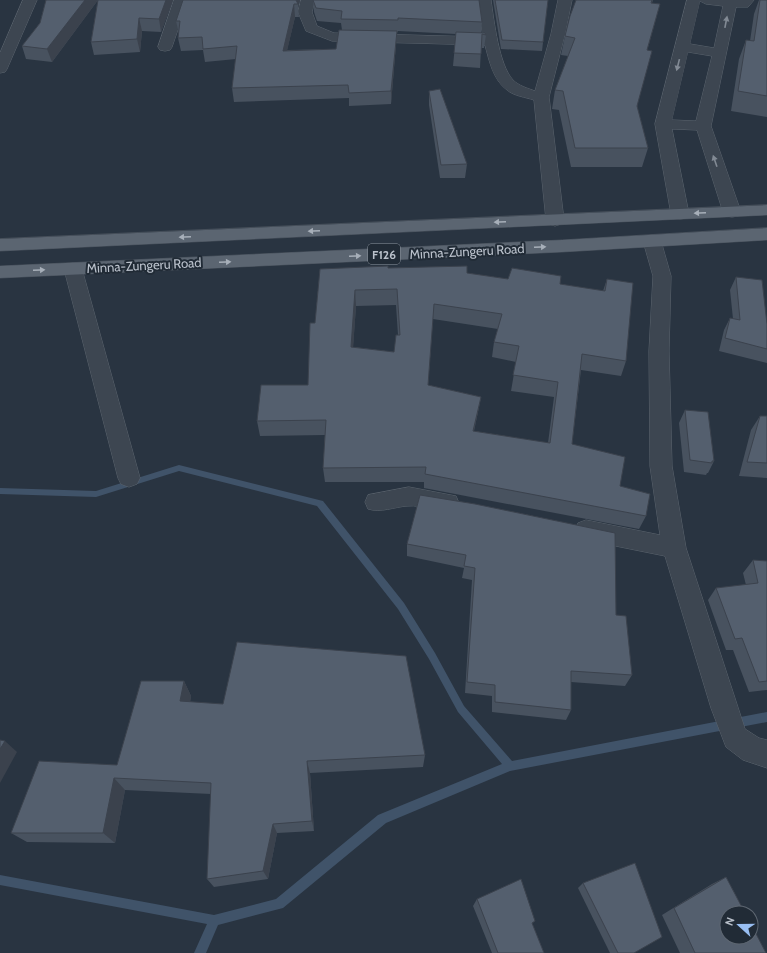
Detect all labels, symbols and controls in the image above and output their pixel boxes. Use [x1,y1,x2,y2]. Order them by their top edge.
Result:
one-way arrow [723,16,729,28]
one-way arrow [674,59,680,71]
one-way arrow [712,155,718,167]
one-way arrow [694,210,706,217]
one-way arrow [494,219,506,226]
one-way arrow [307,228,320,234]
one-way arrow [178,234,191,240]
street label: Minna-Zungeru Road [409,240,525,262]
road number: F126 [368,244,400,264]
one-way arrow [534,244,547,250]
one-way arrow [349,252,361,259]
street label: Minna-Zungeru Road [86,254,202,276]
one-way arrow [219,258,231,265]
one-way arrow [33,267,45,274]
north arrow [719,905,759,945]
text: N [722,915,738,928]

